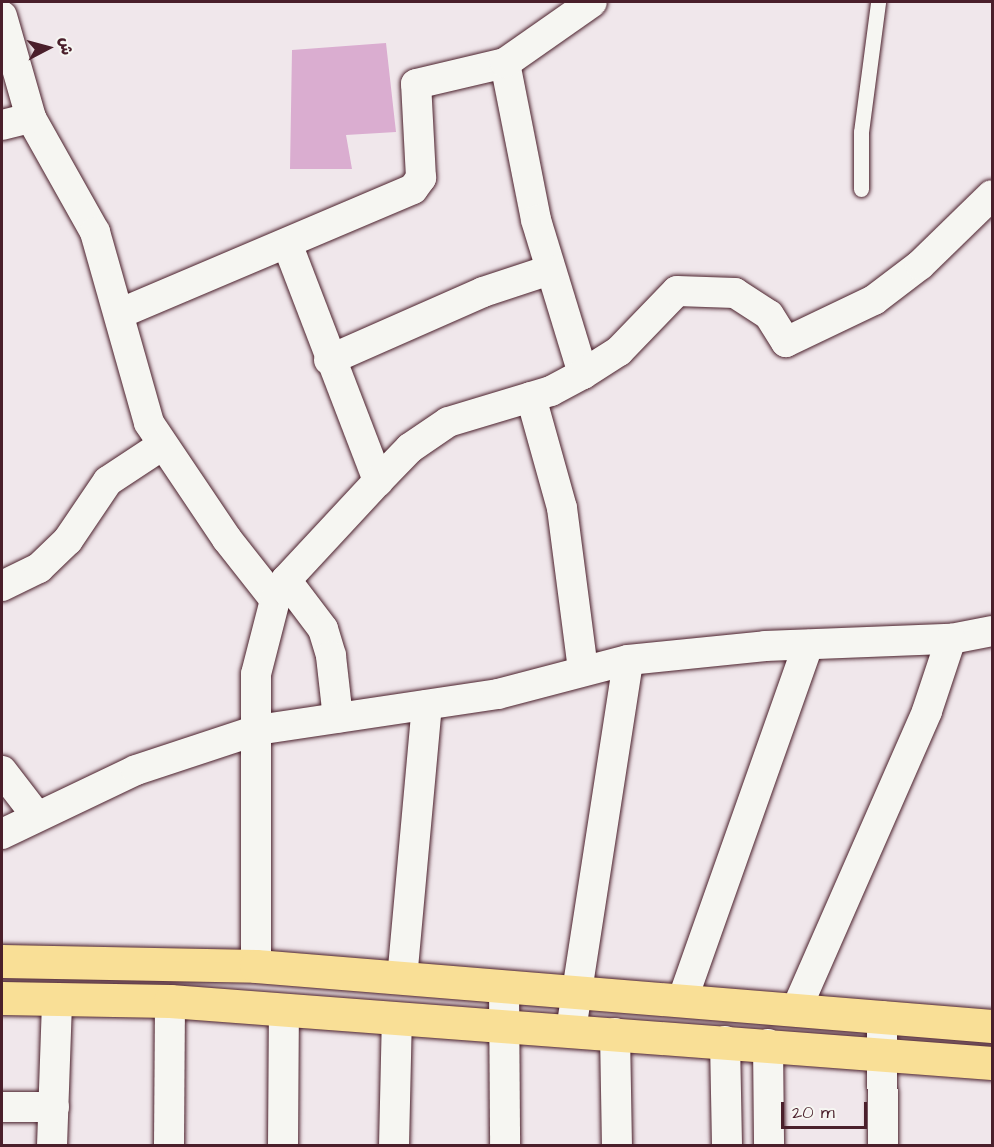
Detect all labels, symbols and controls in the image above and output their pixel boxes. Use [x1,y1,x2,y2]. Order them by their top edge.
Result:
north arrow [18,18,78,78]
text: ش [54,36,78,56]
scale bar [784,1090,870,1128]
text: 20 m [792,1100,835,1125]

